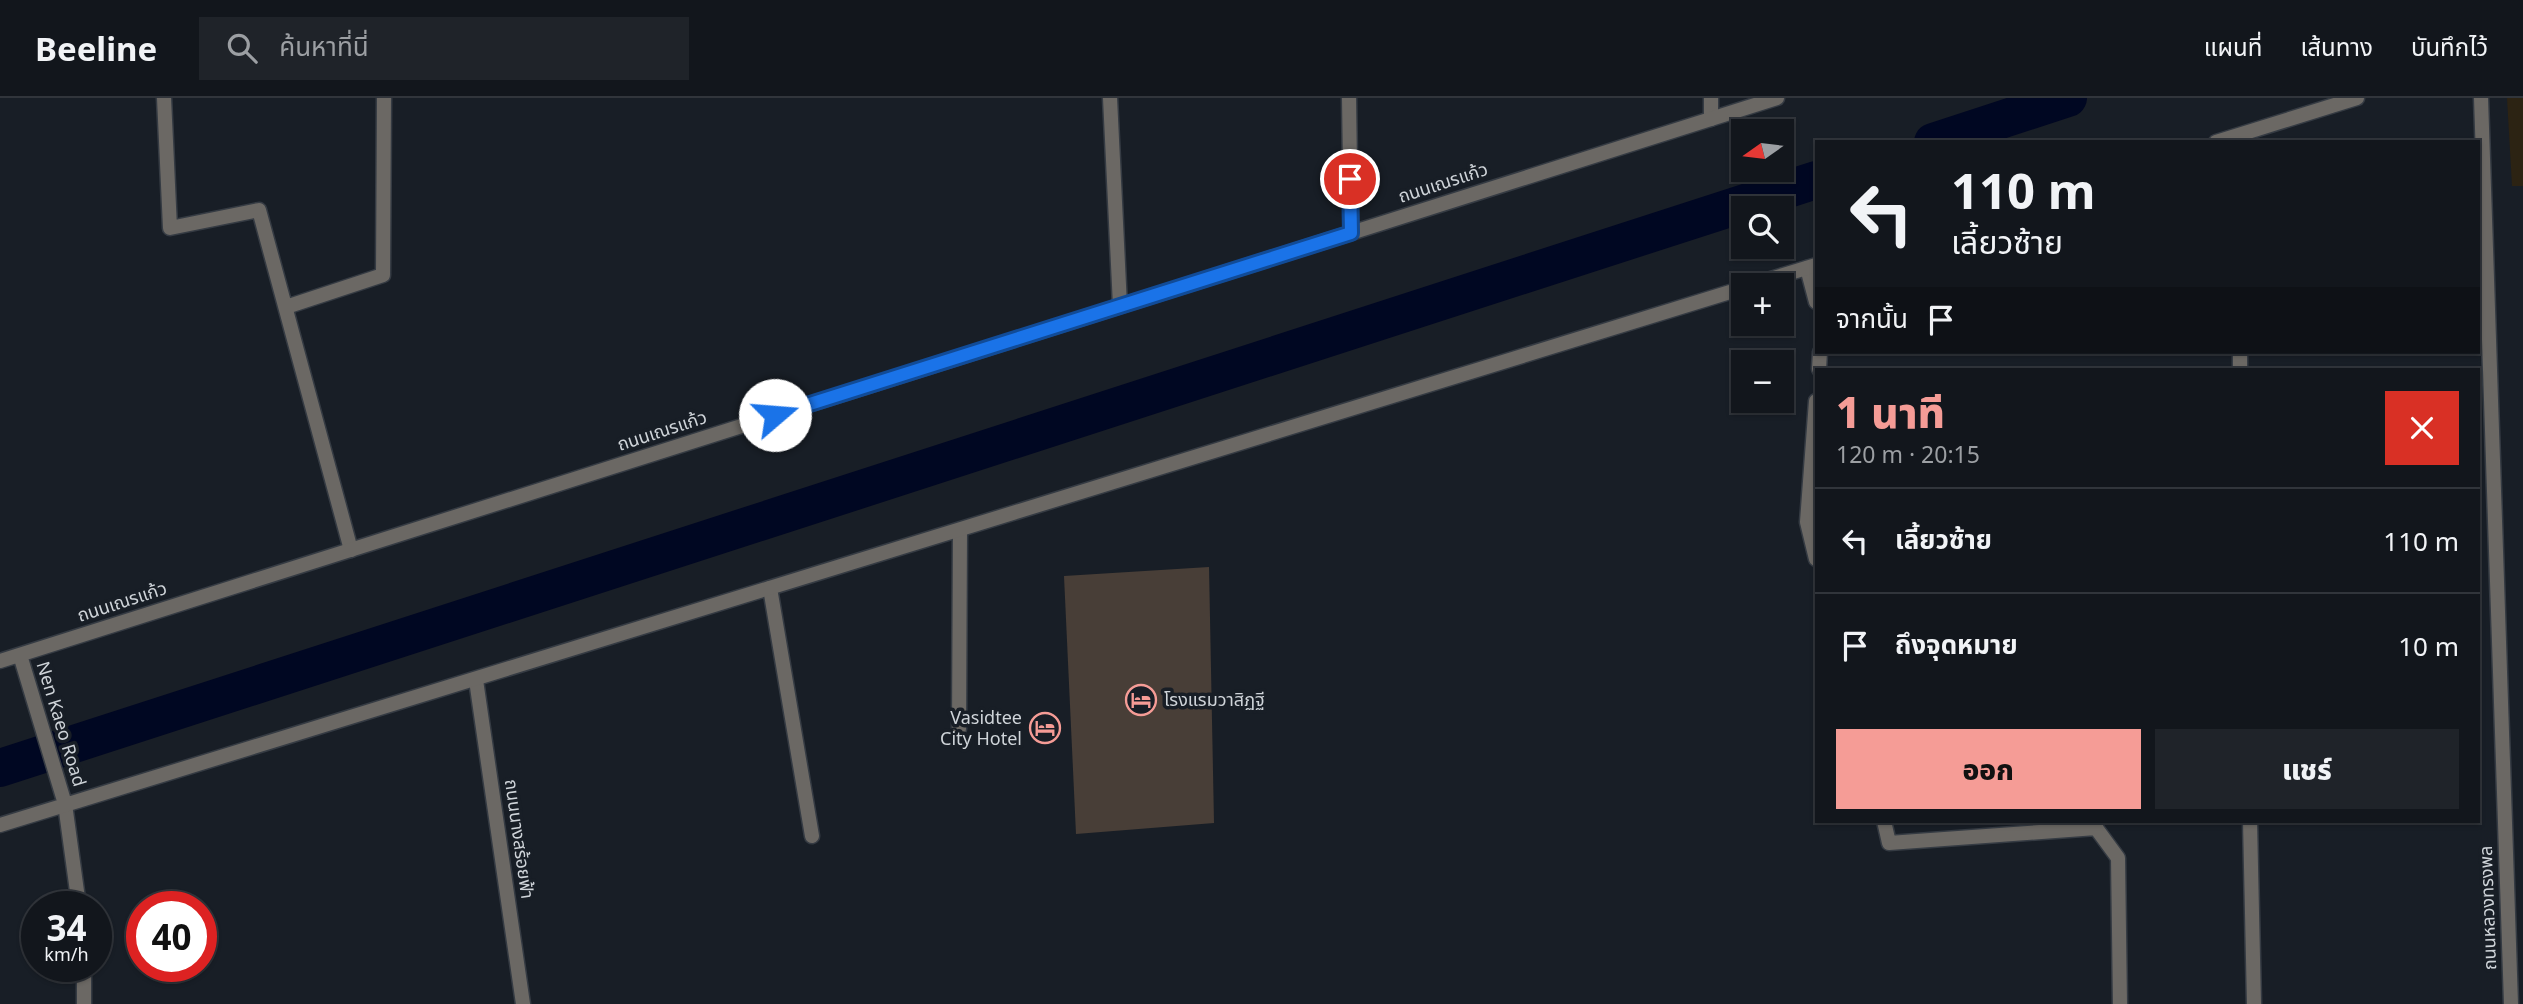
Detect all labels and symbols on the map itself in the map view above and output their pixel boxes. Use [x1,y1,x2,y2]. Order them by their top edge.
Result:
north arrow [1731,119,1794,182]
pin [1320,149,1380,209]
street label: ถนนเณรแก้ว [1395,156,1491,208]
position arrow [738,378,812,452]
street label: ถนนเณรแก้ว [614,404,710,456]
street label: ถนนเณรแก้ว [74,575,170,627]
street label: Nen Kaeo Road [31,658,92,789]
hotel icon: โรงแรมวาสิฏฐี [1124,683,1158,717]
place label: โรงแรมวาสิฏฐี [1164,687,1265,711]
place label: Vasidtee City Hotel [940,705,1022,750]
hotel icon: Vasidtee City Hotel [1028,711,1062,745]
street label: ถนนนางสร้อยฟ้า [500,777,540,900]
street label: ถนนหลวงทรงพล [2473,845,2501,971]
speed limit sign: 40 [126,891,217,982]

